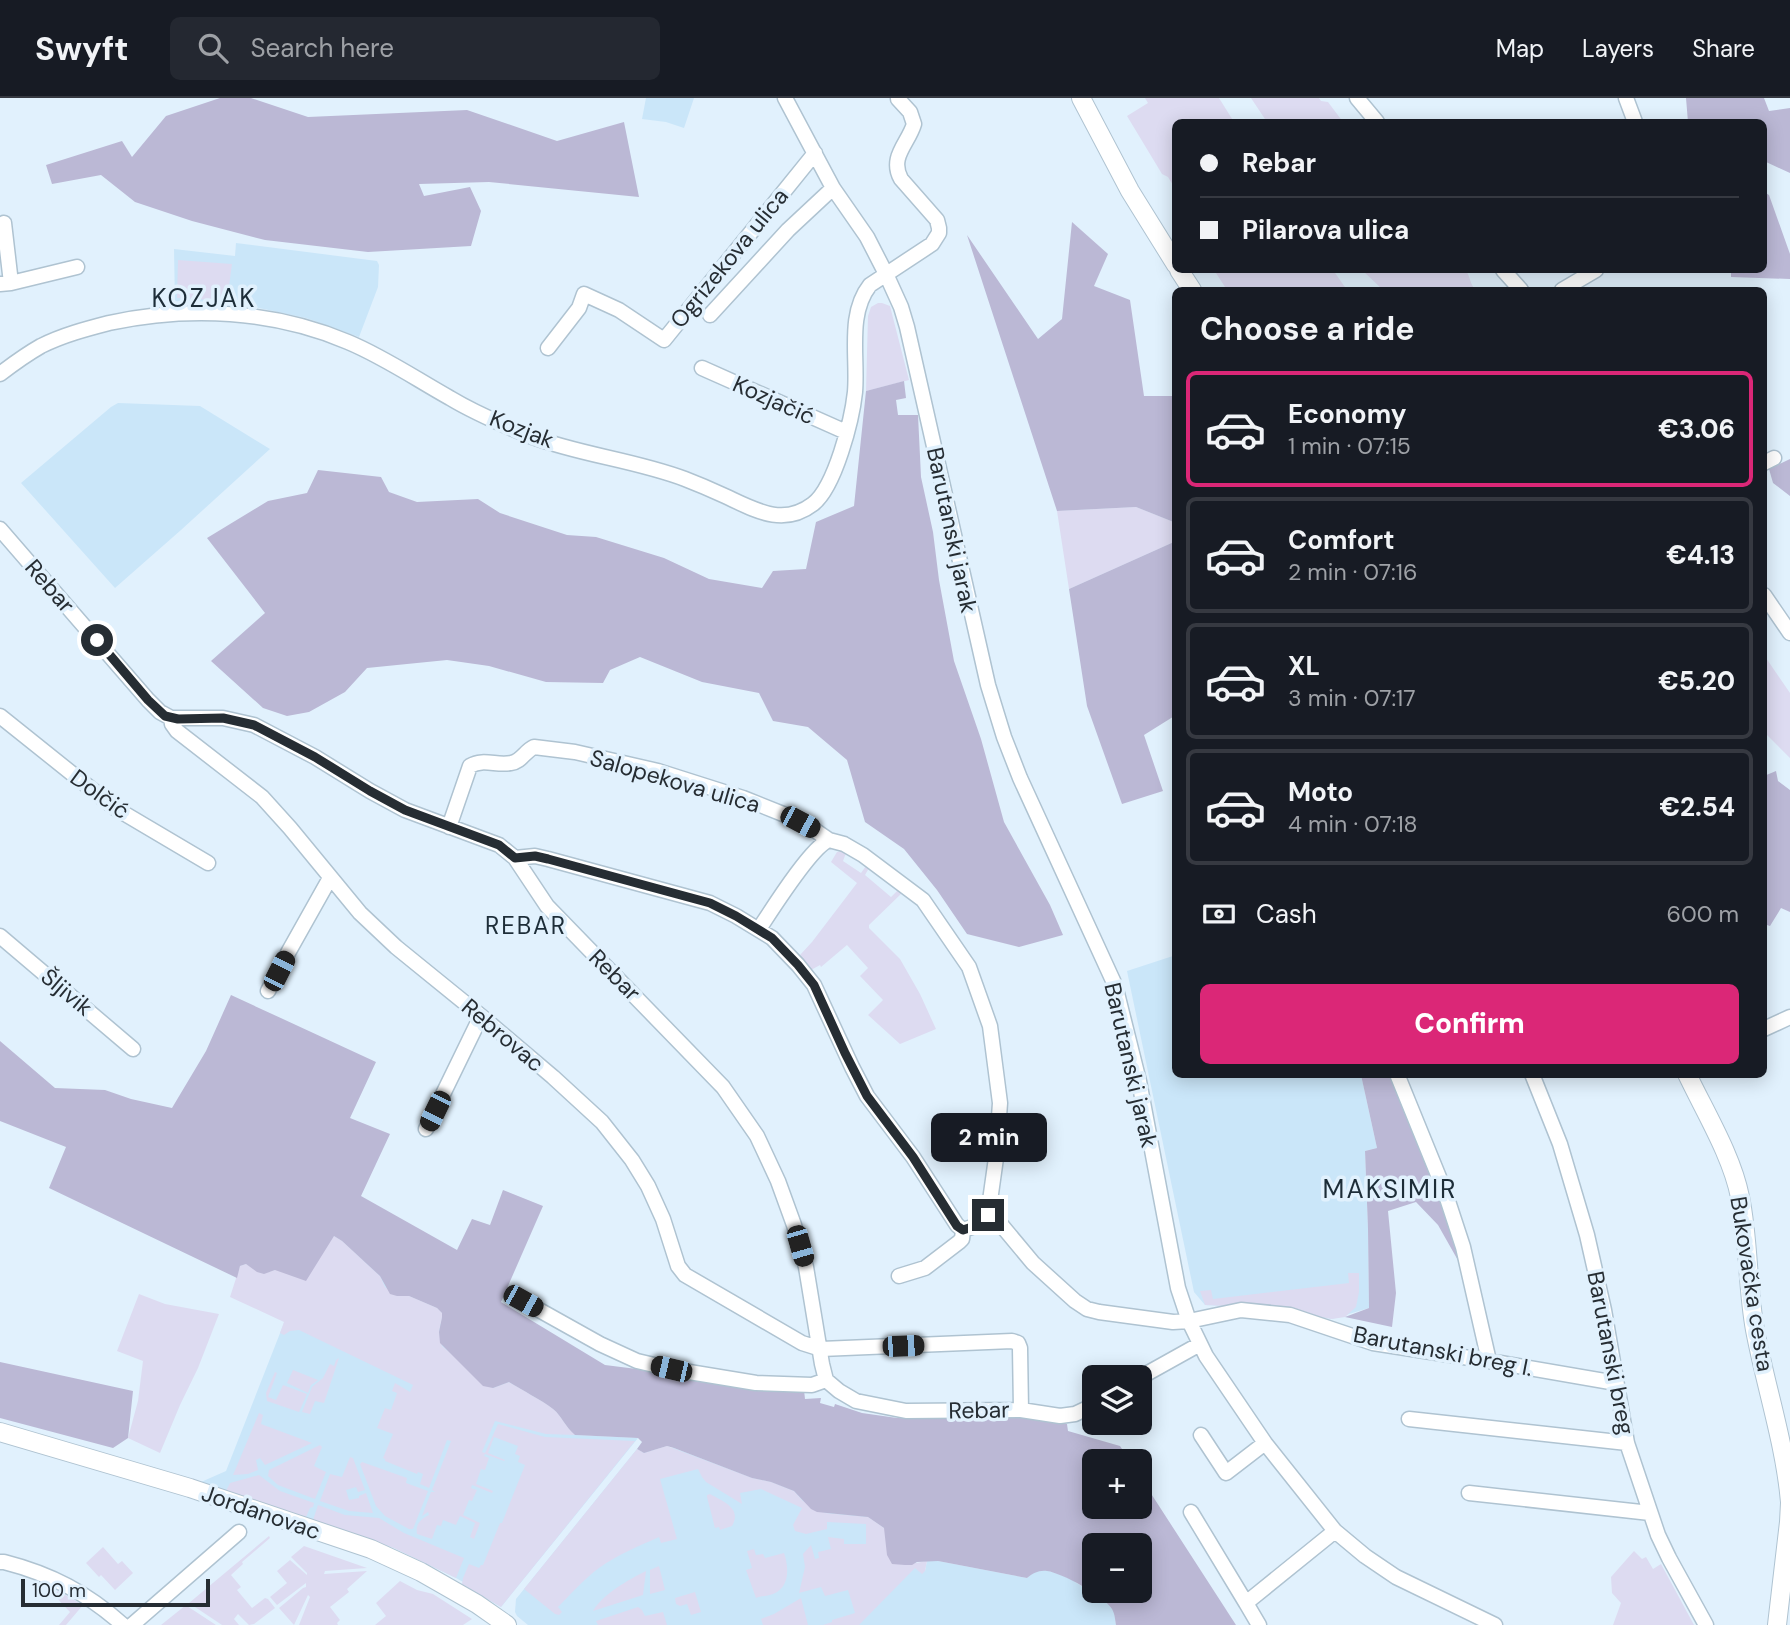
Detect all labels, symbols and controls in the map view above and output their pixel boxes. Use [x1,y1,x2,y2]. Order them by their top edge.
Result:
search box [170,17,660,80]
text: Swyft [35,27,128,70]
icon: search [194,29,232,67]
text: Search here [250,31,394,65]
text: Map [1496,33,1544,64]
text: Layers [1582,33,1654,64]
text: Share [1692,33,1755,64]
text: Rebar [1242,146,1316,180]
street label: Ogrizekova ulica [663,182,795,334]
text: Pilarova ulica [1242,213,1409,247]
district label: KOZJAK [151,281,257,315]
text: Choose a ride [1200,308,1415,350]
street label: Kozjačić [728,369,820,431]
text: Economy [1288,397,1406,431]
icon: car [1204,398,1267,461]
street label: Kozjak [486,403,559,455]
text: €3.06 [1658,412,1735,446]
text: 1 min · 07:15 [1288,431,1411,461]
street label: Barutanski jarak [920,445,984,616]
text: Comfort [1288,523,1394,557]
icon: car [1204,524,1267,587]
text: €4.13 [1666,538,1735,572]
street label: Rebar [19,553,81,619]
text: 2 min · 07:16 [1288,557,1417,587]
route start [81,624,113,656]
text: XL [1288,649,1320,683]
icon: car [1204,650,1267,713]
text: €5.20 [1658,664,1735,698]
text: 3 min · 07:17 [1288,683,1416,713]
street label: Salopekova ulica [586,742,764,820]
street label: Dolčić [64,762,136,826]
text: Moto [1288,775,1353,809]
icon: car [1204,776,1267,839]
text: €2.54 [1659,790,1735,824]
car [777,803,824,841]
text: 4 min · 07:18 [1288,809,1418,839]
icon: cash [1200,895,1238,933]
text: Cash [1256,897,1317,931]
text: 600 m [1666,899,1739,929]
district label: REBAR [485,910,567,941]
street label: Rebar [583,943,647,1007]
car [261,948,298,994]
street label: Šljivik [35,962,99,1023]
street label: Barutanski jarak [1097,980,1165,1151]
button: Confirm [1200,984,1739,1064]
street label: Rebrovac [456,992,550,1078]
car [417,1088,454,1134]
callout: 2 min [930,1114,1046,1162]
text: 2 min [958,1122,1020,1152]
district label: MAKSIMIR [1323,1172,1457,1206]
street label: Bukovačka cesta [1723,1194,1781,1374]
route end [972,1199,1004,1231]
car [785,1223,816,1269]
street label: Barutanski breg [1580,1269,1642,1437]
car [500,1282,547,1320]
street label: Barutanski breg I. [1351,1319,1535,1383]
car [882,1335,925,1357]
car [649,1354,694,1384]
map controls [1082,1365,1152,1603]
button: layers [1082,1365,1152,1435]
street label: Rebar [948,1394,1010,1426]
button: + [1082,1449,1152,1519]
street label: Jordanovac [198,1478,324,1546]
button: − [1082,1533,1152,1603]
scale bar [21,1576,210,1608]
text: 100 m [32,1578,86,1603]

